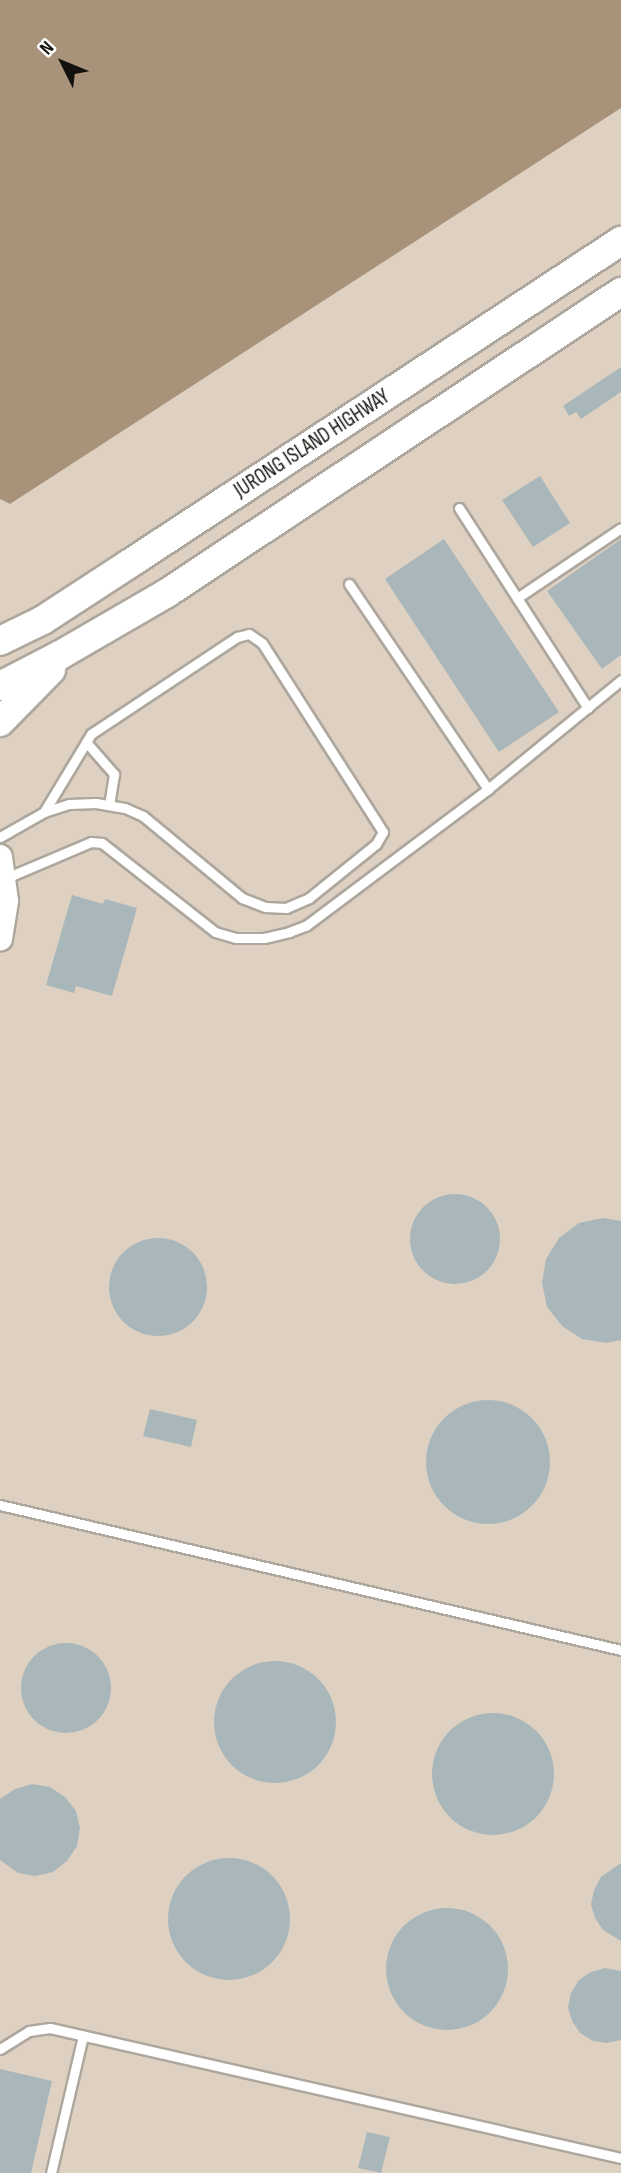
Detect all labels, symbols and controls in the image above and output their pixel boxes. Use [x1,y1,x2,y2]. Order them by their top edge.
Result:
north arrow [28,28,98,98]
text: N [35,37,59,60]
street label: JURONG ISLAND HIGHWAY [230,384,394,504]

